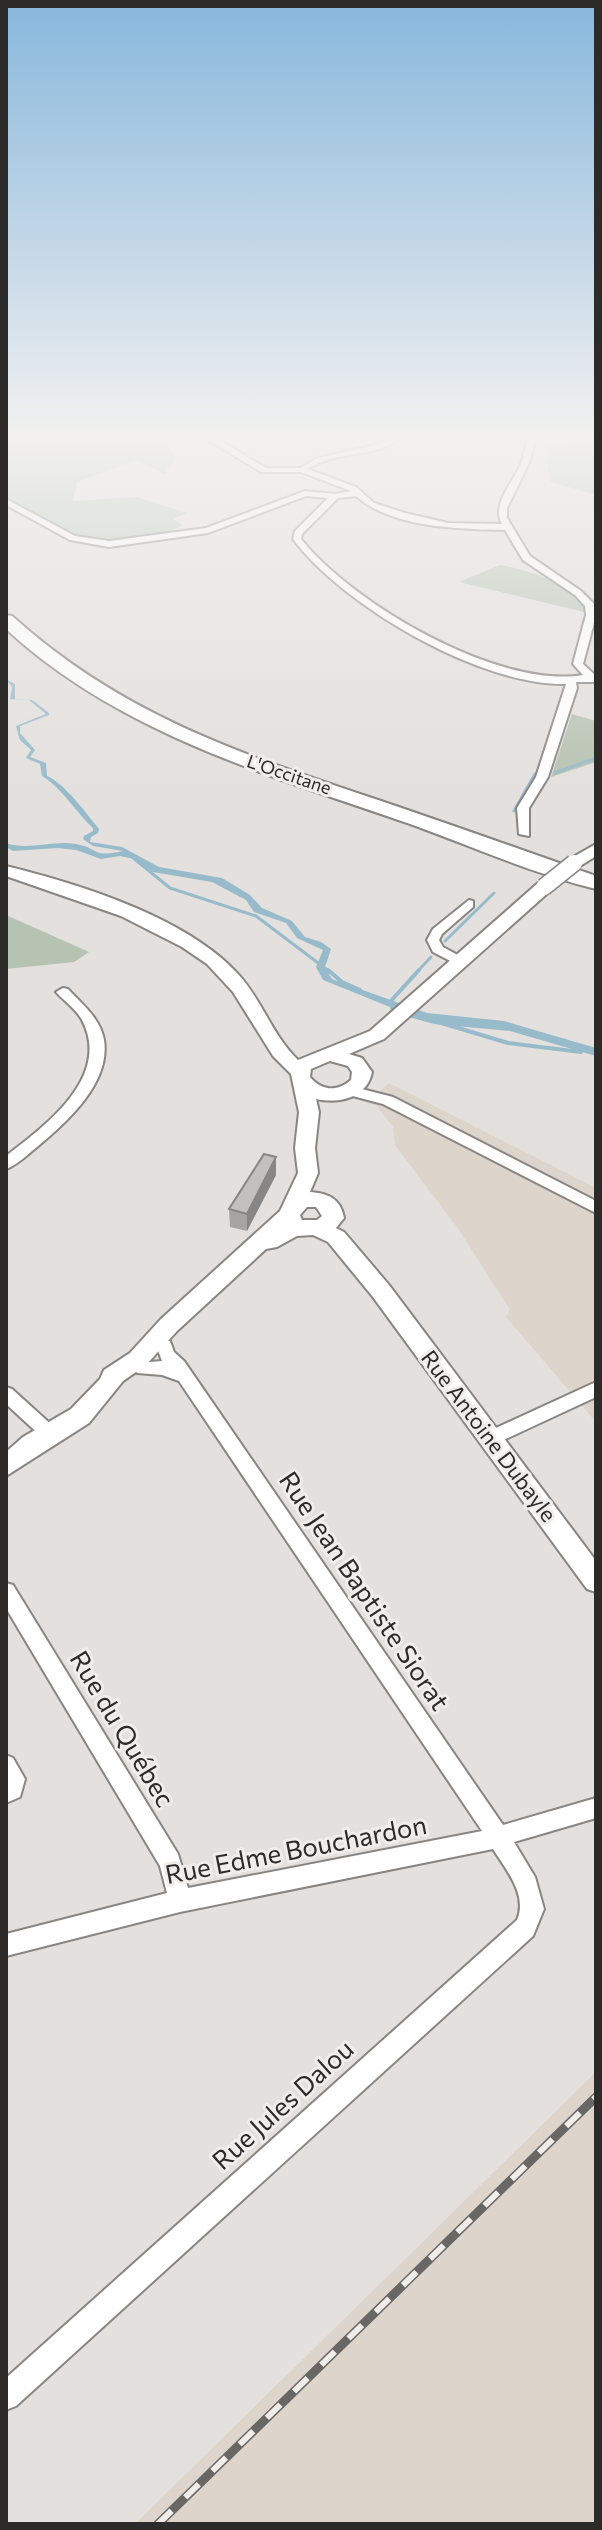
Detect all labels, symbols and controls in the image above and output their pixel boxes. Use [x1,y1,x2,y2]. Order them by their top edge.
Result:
street label: L'Occitane [244,749,334,799]
street label: Rue Antoine Dubayle [416,1345,563,1527]
street label: Rue Jean Baptiste Siorat [274,1465,457,1715]
street label: Rue du Québec [65,1645,182,1812]
street label: Rue Edme Bouchardon [162,1808,429,1889]
street label: Rue Jules Dalou [205,2032,359,2175]

